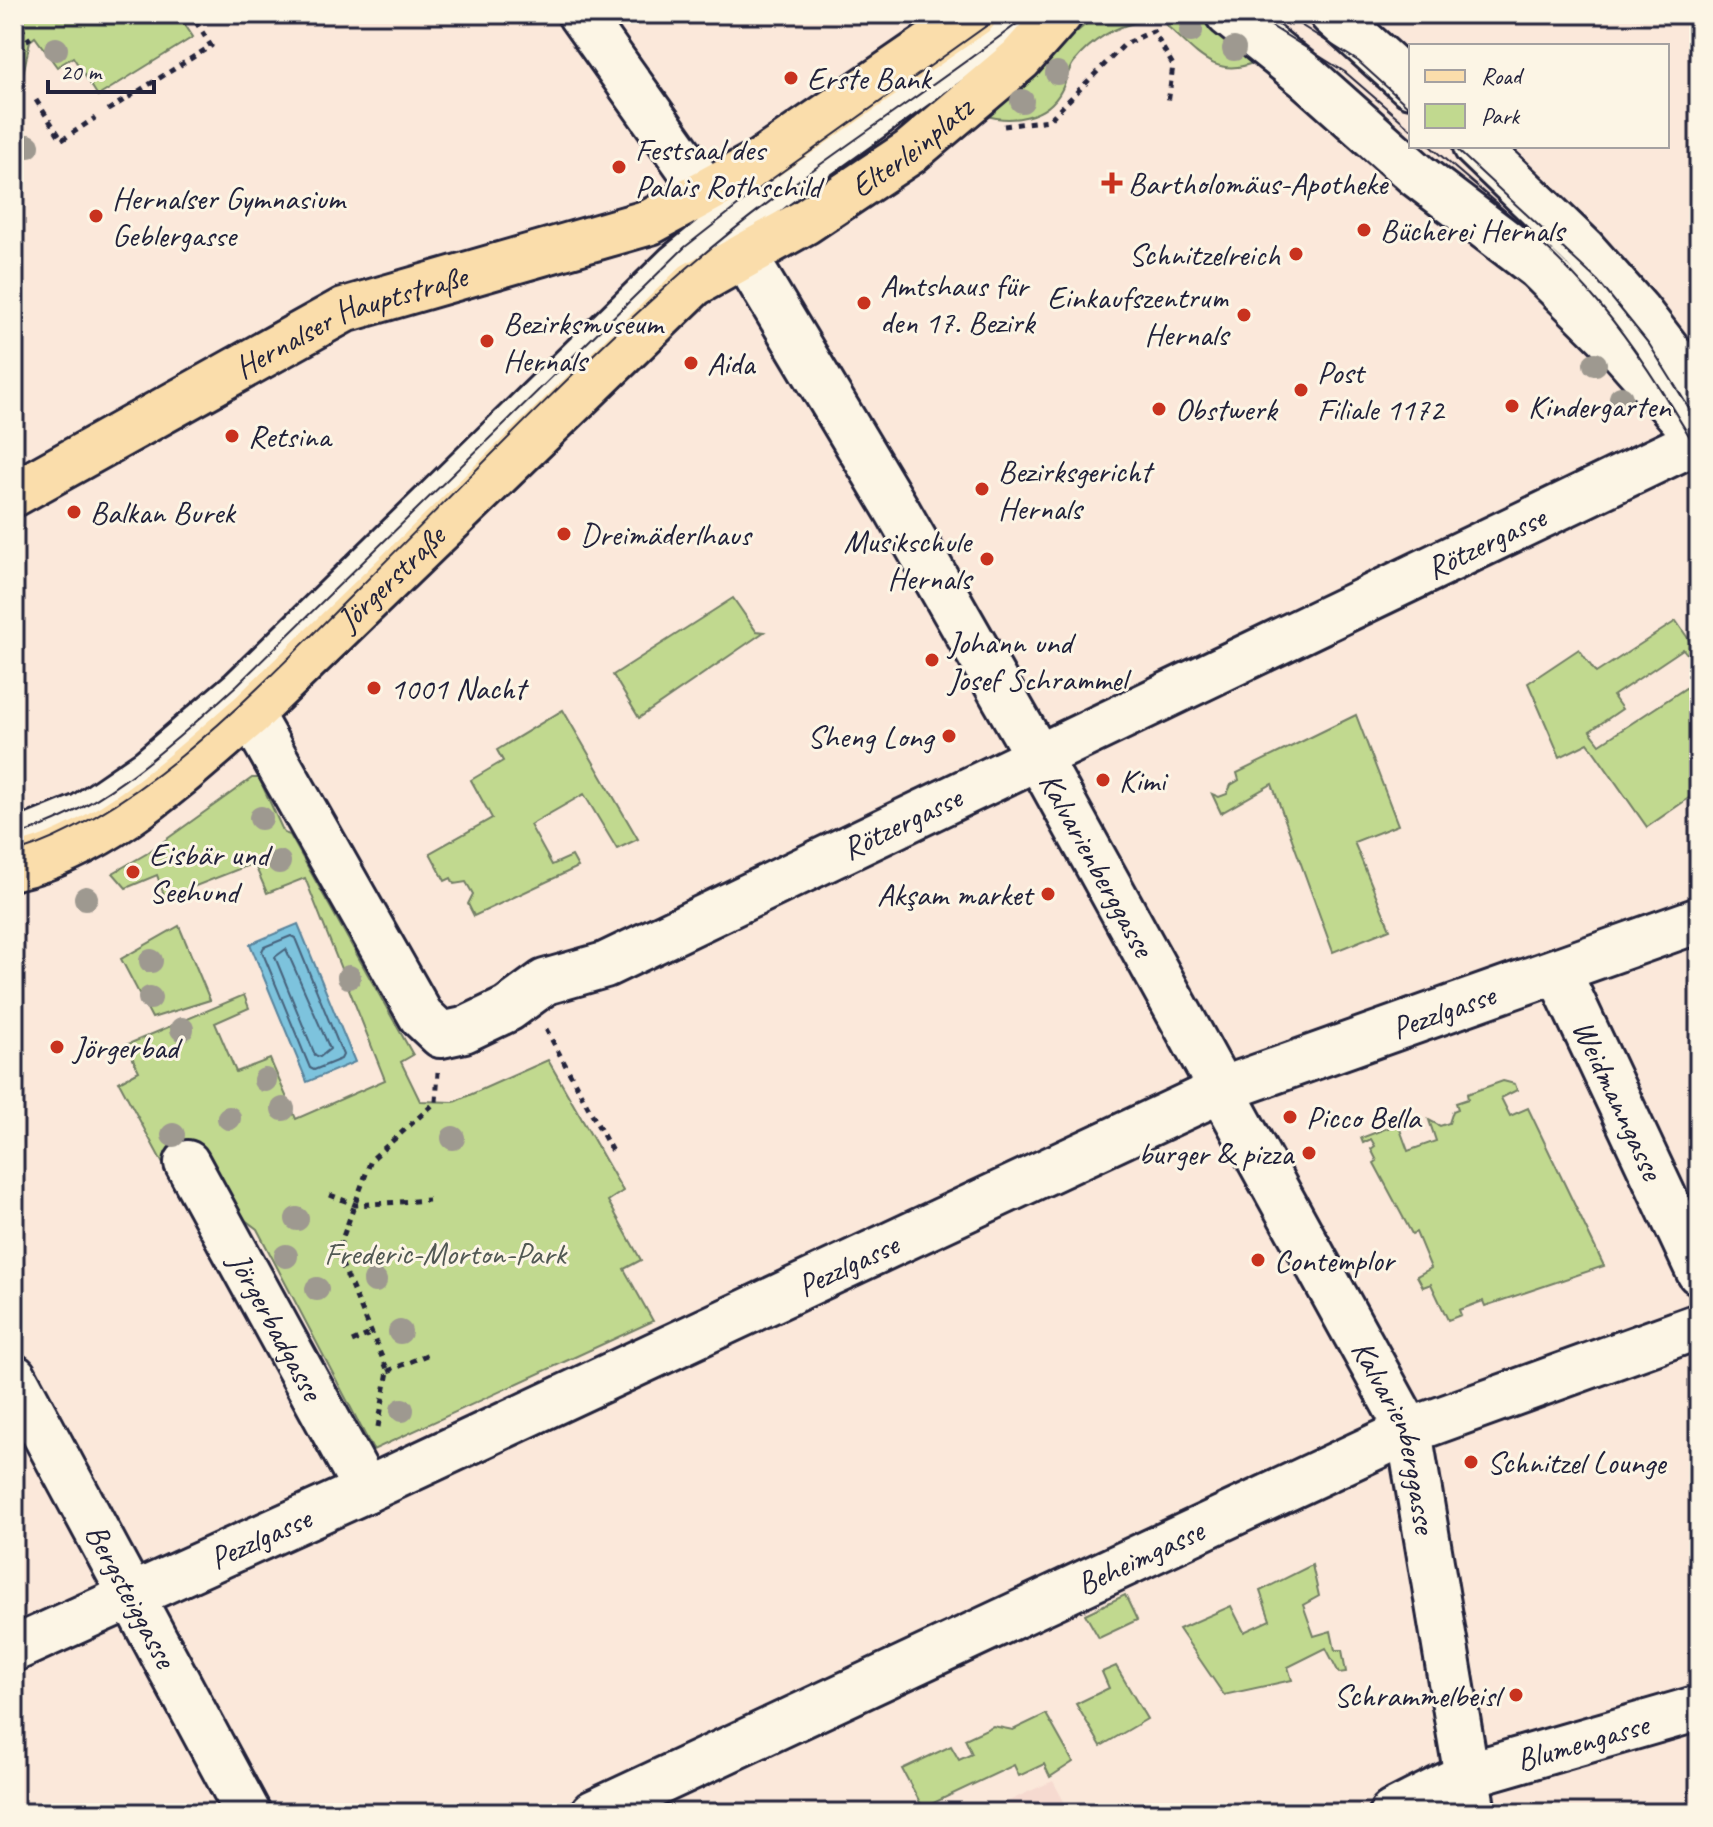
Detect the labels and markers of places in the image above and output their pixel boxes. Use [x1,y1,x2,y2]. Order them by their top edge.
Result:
place label: Erste Bank [807,58,933,99]
marker: Erste Bank [782,69,800,87]
place label: Festsaal des Palais Rothschild [635,129,825,207]
marker: Festsaal des Palais Rothschild [610,158,628,176]
place label: Bartholomäus-Apotheke [1128,163,1390,204]
marker: Bartholomäus-Apotheke [1103,174,1121,192]
place label: Hernalser Gymnasium Geblergasse [112,178,348,256]
marker: Hernalser Gymnasium Geblergasse [87,207,105,225]
place label: Bücherei Hernals [1380,210,1567,251]
marker: Bücherei Hernals [1355,221,1373,239]
place label: Schnitzelreich [1129,234,1280,275]
marker: Schnitzelreich [1287,245,1305,263]
place label: Amtshaus für den 17. Bezirk [880,265,1037,343]
place label: Einkaufszentrum Hernals [1047,277,1231,355]
marker: Amtshaus für den 17. Bezirk [855,294,873,312]
place label: Bezirksmuseum Hernals [503,303,666,381]
marker: Einkaufszentrum Hernals [1235,306,1253,324]
marker: Bezirksmuseum Hernals [478,332,496,350]
place label: Aida [707,343,757,384]
place label: Post Filiale 1172 [1317,352,1446,430]
marker: Aida [682,354,700,372]
marker: Post Filiale 1172 [1292,381,1310,399]
place label: Kindergarten [1528,386,1672,427]
place label: Obstwerk [1175,389,1279,430]
marker: Kindergarten [1503,397,1521,415]
marker: Obstwerk [1150,400,1168,418]
place label: Retsina [248,416,333,457]
marker: Retsina [223,427,241,445]
place label: Bezirksgericht Hernals [998,451,1155,529]
marker: Bezirksgericht Hernals [973,480,991,498]
place label: Balkan Burek [90,492,237,533]
marker: Balkan Burek [65,503,83,521]
place label: Dreimäderlhaus [580,514,753,555]
place label: Musikschule Hernals [843,521,974,599]
marker: Dreimäderlhaus [555,525,573,543]
marker: Musikschule Hernals [978,550,996,568]
place label: Johann und Josef Schrammel [946,622,1132,700]
marker: Johann und Josef Schrammel [923,651,941,669]
place label: 1001 Nacht [390,668,529,709]
marker: 1001 Nacht [365,679,383,697]
place label: Sheng Long [807,716,936,757]
marker: Sheng Long [940,727,958,745]
place label: Kimi [1119,760,1169,801]
marker: Kimi [1094,771,1112,789]
place label: Eisbär und Seehund [149,834,273,912]
marker: Eisbär und Seehund [124,863,142,881]
place label: Akşam market [877,874,1035,915]
marker: Akşam market [1039,885,1057,903]
place label: Jörgerbad [71,1027,184,1068]
marker: Jörgerbad [48,1038,66,1056]
place label: Picco Bella [1306,1097,1422,1138]
marker: Picco Bella [1281,1108,1299,1126]
place label: burger & pizza [1138,1133,1295,1174]
marker: burger & pizza [1300,1144,1318,1162]
place label: Contemplor [1274,1240,1397,1281]
marker: Contemplor [1249,1251,1267,1269]
place label: Schnitzel Lounge [1487,1442,1668,1483]
marker: Schnitzel Lounge [1462,1453,1480,1471]
place label: Schrammelbeisl [1334,1675,1506,1716]
marker: Schrammelbeisl [1507,1686,1525,1704]

